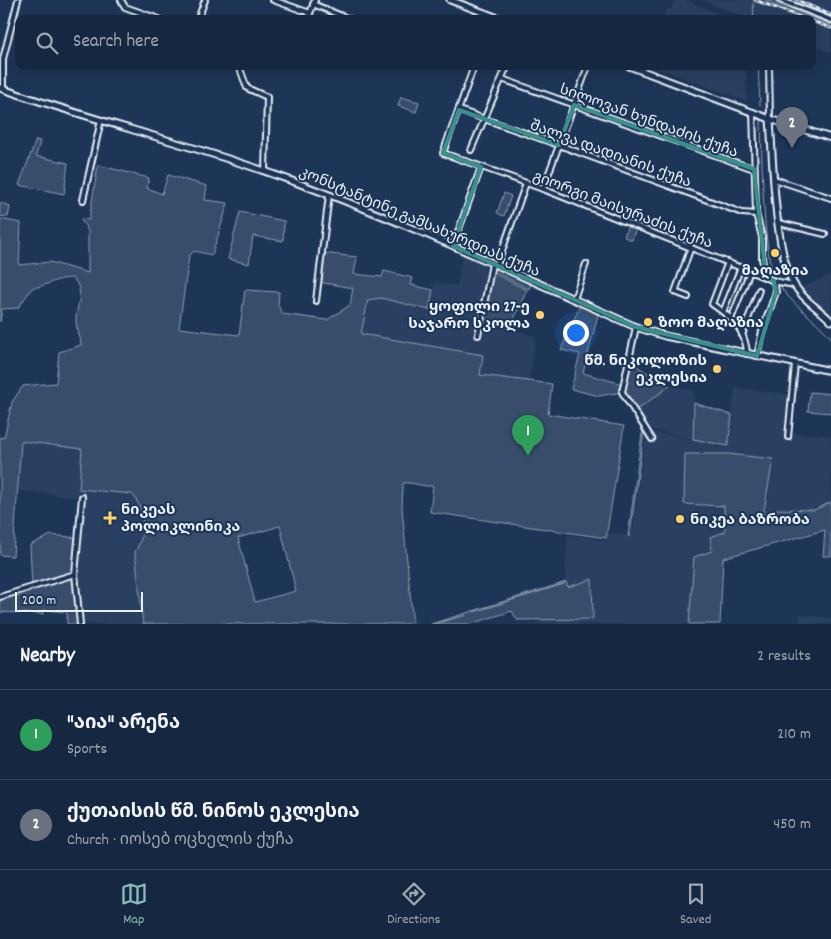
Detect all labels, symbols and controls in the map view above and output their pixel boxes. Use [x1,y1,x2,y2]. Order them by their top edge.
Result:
search box [15,15,816,70]
icon: search [33,29,61,57]
text: Search here [73,29,159,56]
street label: სილოვან ხუნდაძის ქუჩა [556,79,741,164]
pin: 2 [776,107,808,148]
street label: შალვა დადიანის ქუჩა [527,115,694,194]
street label: კონსტანტინე გამსახურდიას ქუჩა [295,162,543,284]
street label: გიორგი მაისურაძის ქუჩა [529,166,715,255]
marker: მაღაზია [769,247,781,259]
place label: მაღაზია [742,261,809,283]
place label: ყოფილი 27-ე საჯარო სკოლა [408,297,530,336]
marker: ყოფილი 27-ე საჯარო სკოლა [534,309,546,321]
place label: ზოო მაღაზია [658,313,764,335]
marker: ზოო მაღაზია [642,316,654,328]
your location [563,320,589,346]
place label: წმ. ნიკოლოზის ეკლესია [584,351,707,390]
marker: წმ. ნიკოლოზის ეკლესია [711,363,723,375]
pin: 1 [512,415,544,456]
place label: ნიკეას პოლიკლინიკა [121,500,241,539]
place label: ნიკეა ბაზრობა [690,510,810,532]
marker: ნიკეას პოლიკლინიკა [103,511,117,525]
marker: ნიკეა ბაზრობა [674,513,686,525]
scale bar [15,589,142,612]
text: 200 m [22,591,56,611]
text: Nearby [20,642,75,672]
text: 2 results [757,645,811,668]
text: "აია" არენა [67,711,180,738]
text: 1 [34,723,38,746]
text: 210 m [777,723,811,746]
text: Sports [67,738,107,761]
text: ქუთაისის წმ. ნინოს ეკლესია [67,800,360,827]
text: 2 [33,813,40,836]
text: 450 m [774,813,811,836]
text: Church · იოსებ ოცხელის ქუჩა [67,829,294,852]
tab: Map [120,880,148,930]
tab: Directions [387,880,440,930]
tab: Saved [680,880,711,930]

